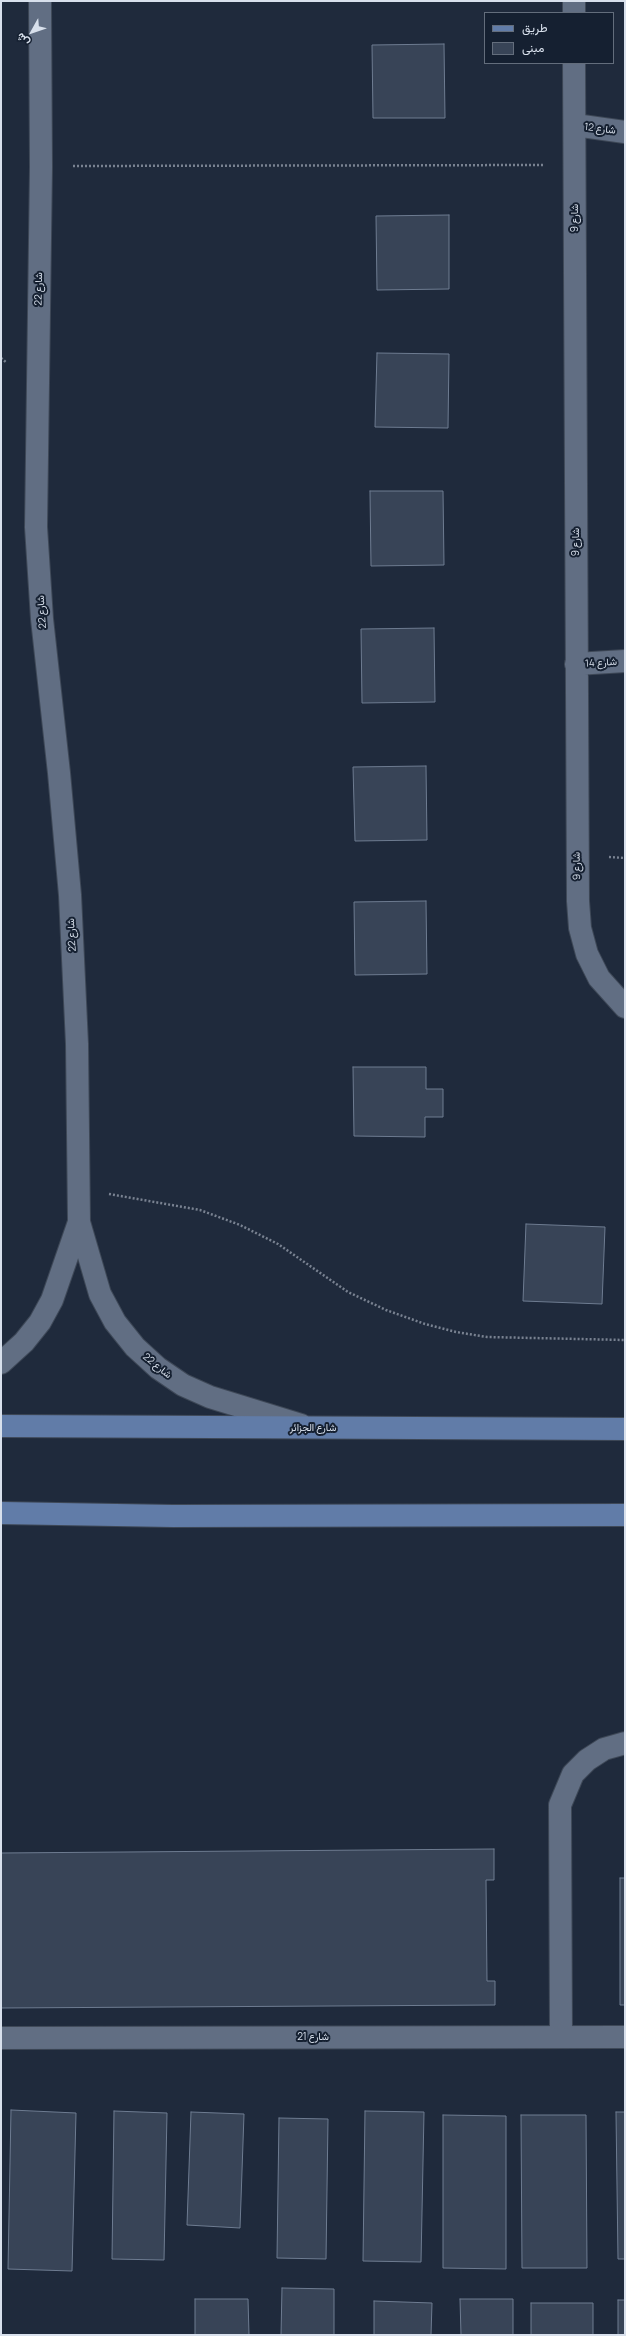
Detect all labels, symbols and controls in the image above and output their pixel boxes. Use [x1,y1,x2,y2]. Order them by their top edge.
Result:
north arrow [12,12,52,52]
legend [484,12,614,64]
text: طريق [522,19,547,36]
text: ش [12,30,32,50]
text: مبنى [522,39,544,56]
street label: شارع 12 [584,121,616,137]
street label: شارع 9 [569,204,581,232]
street label: شارع 22 [33,272,45,306]
street label: شارع 9 [570,528,582,556]
street label: شارع 22 [35,595,49,629]
street label: شارع 14 [585,656,617,670]
street label: شارع 9 [571,852,583,880]
street label: شارع 22 [65,918,79,952]
street label: شارع 22 [140,1351,174,1381]
street label: شارع الجزائر [290,1422,336,1434]
street label: شارع 21 [297,2031,329,2043]

